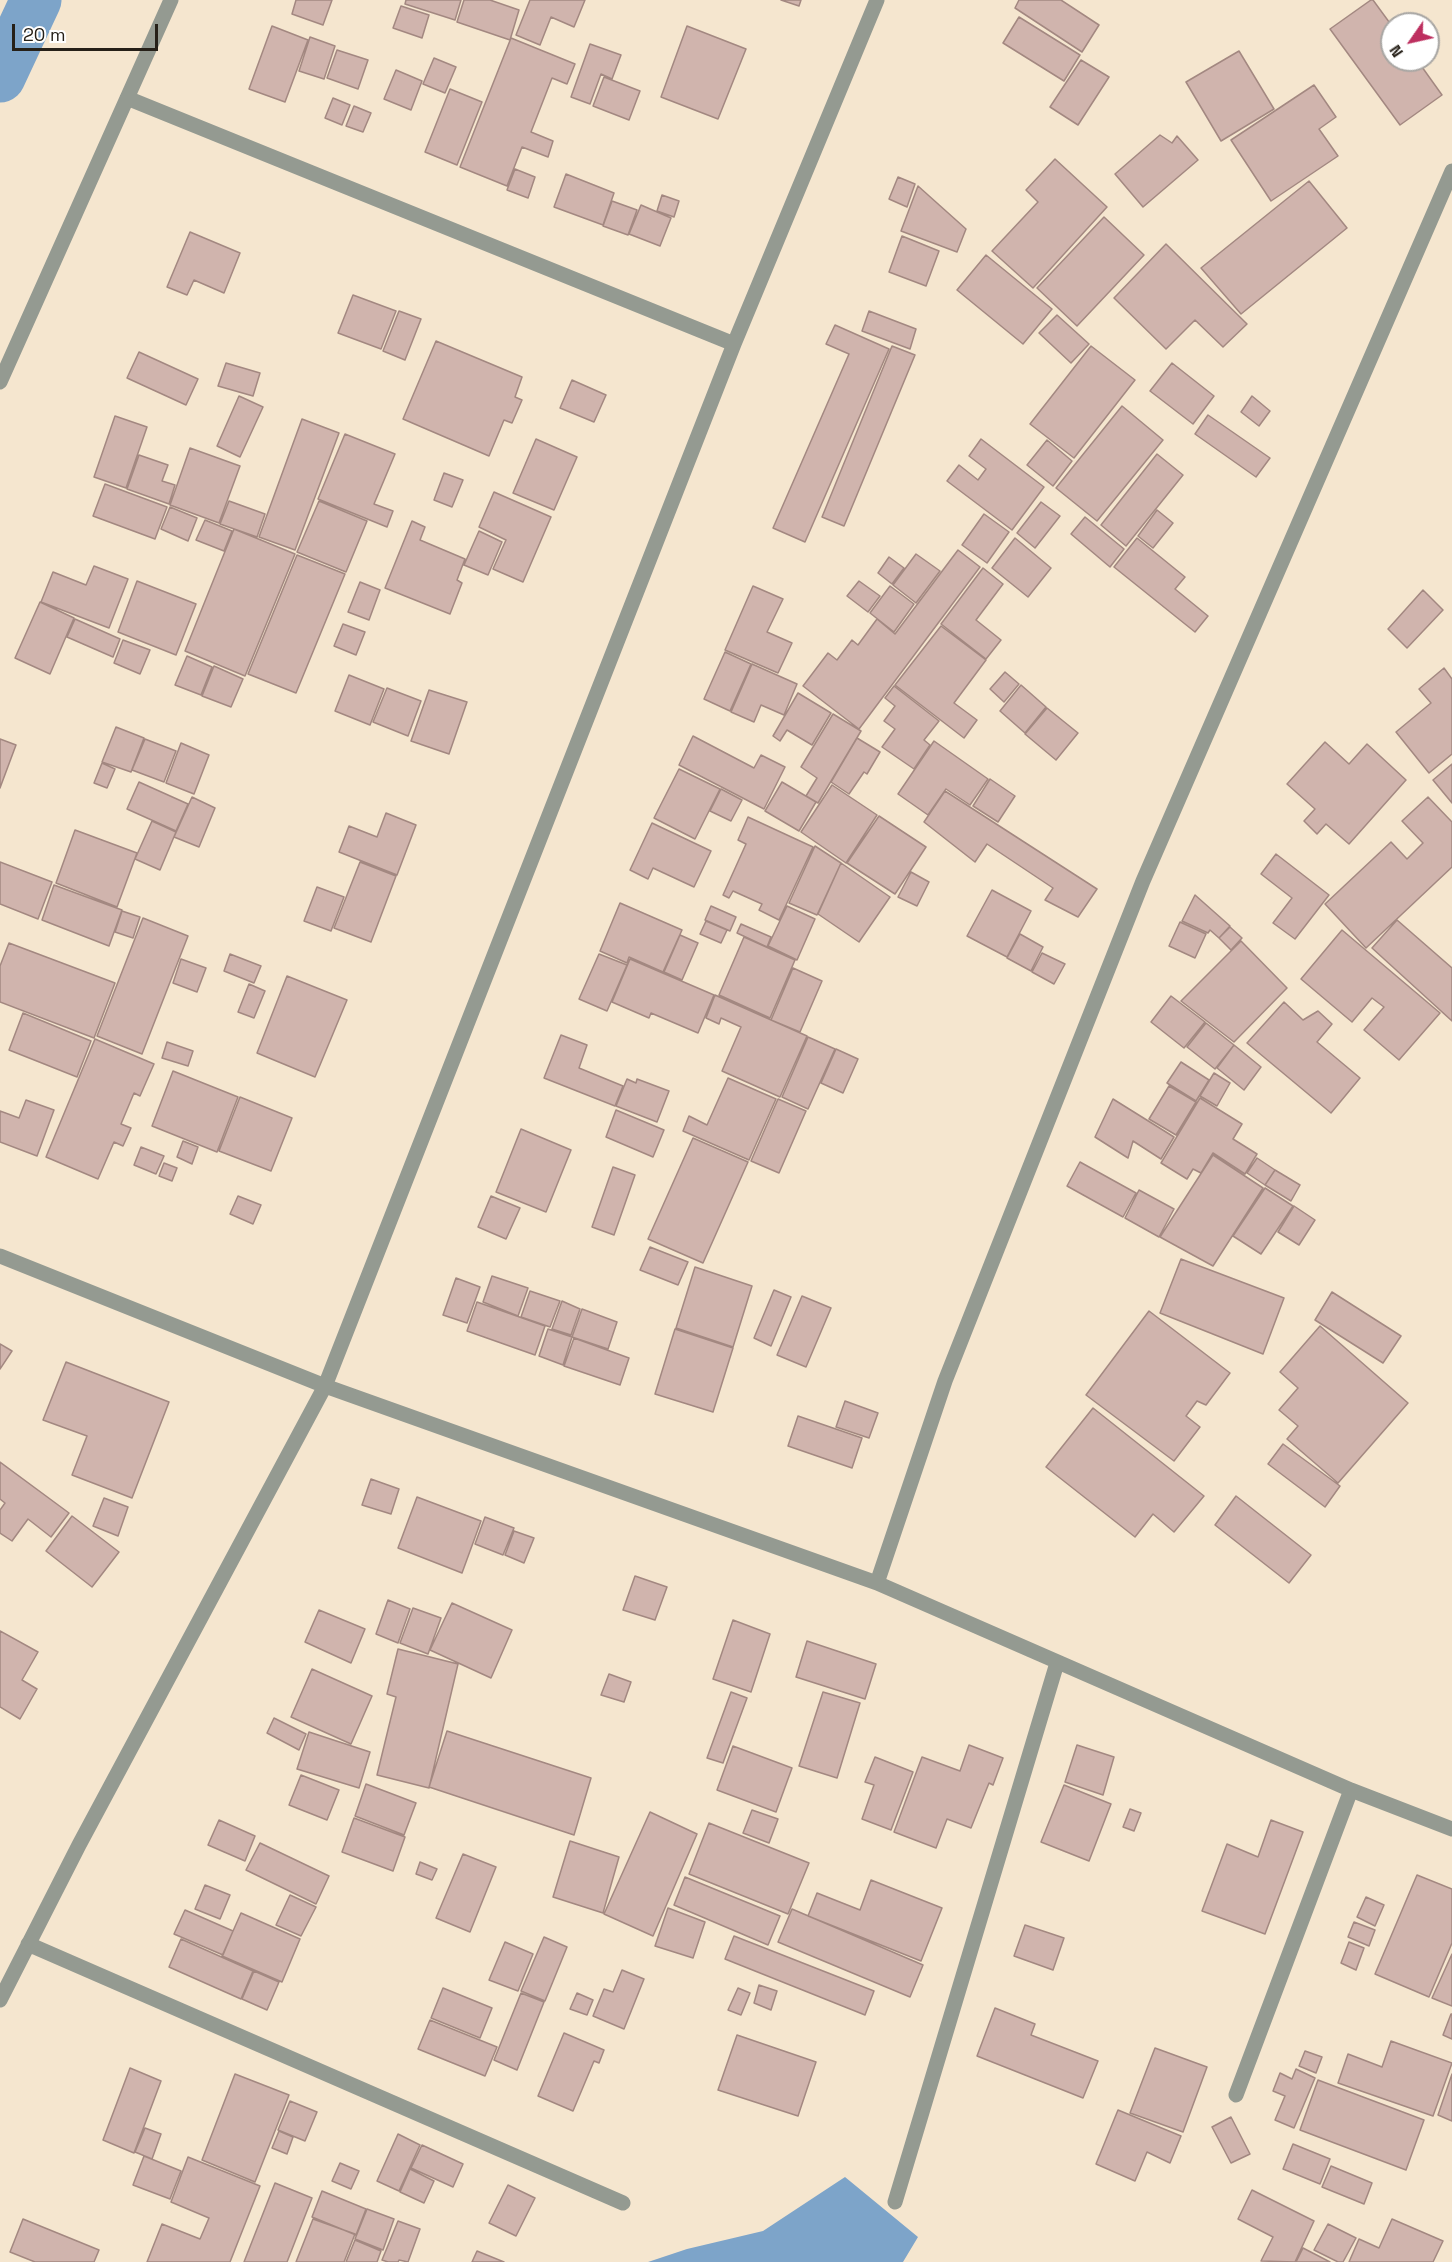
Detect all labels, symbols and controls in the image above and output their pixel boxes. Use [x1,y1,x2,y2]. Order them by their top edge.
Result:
scale bar [15,12,160,50]
north arrow [1380,12,1440,72]
text: 20 m [23,23,66,46]
text: N [1385,41,1408,62]

